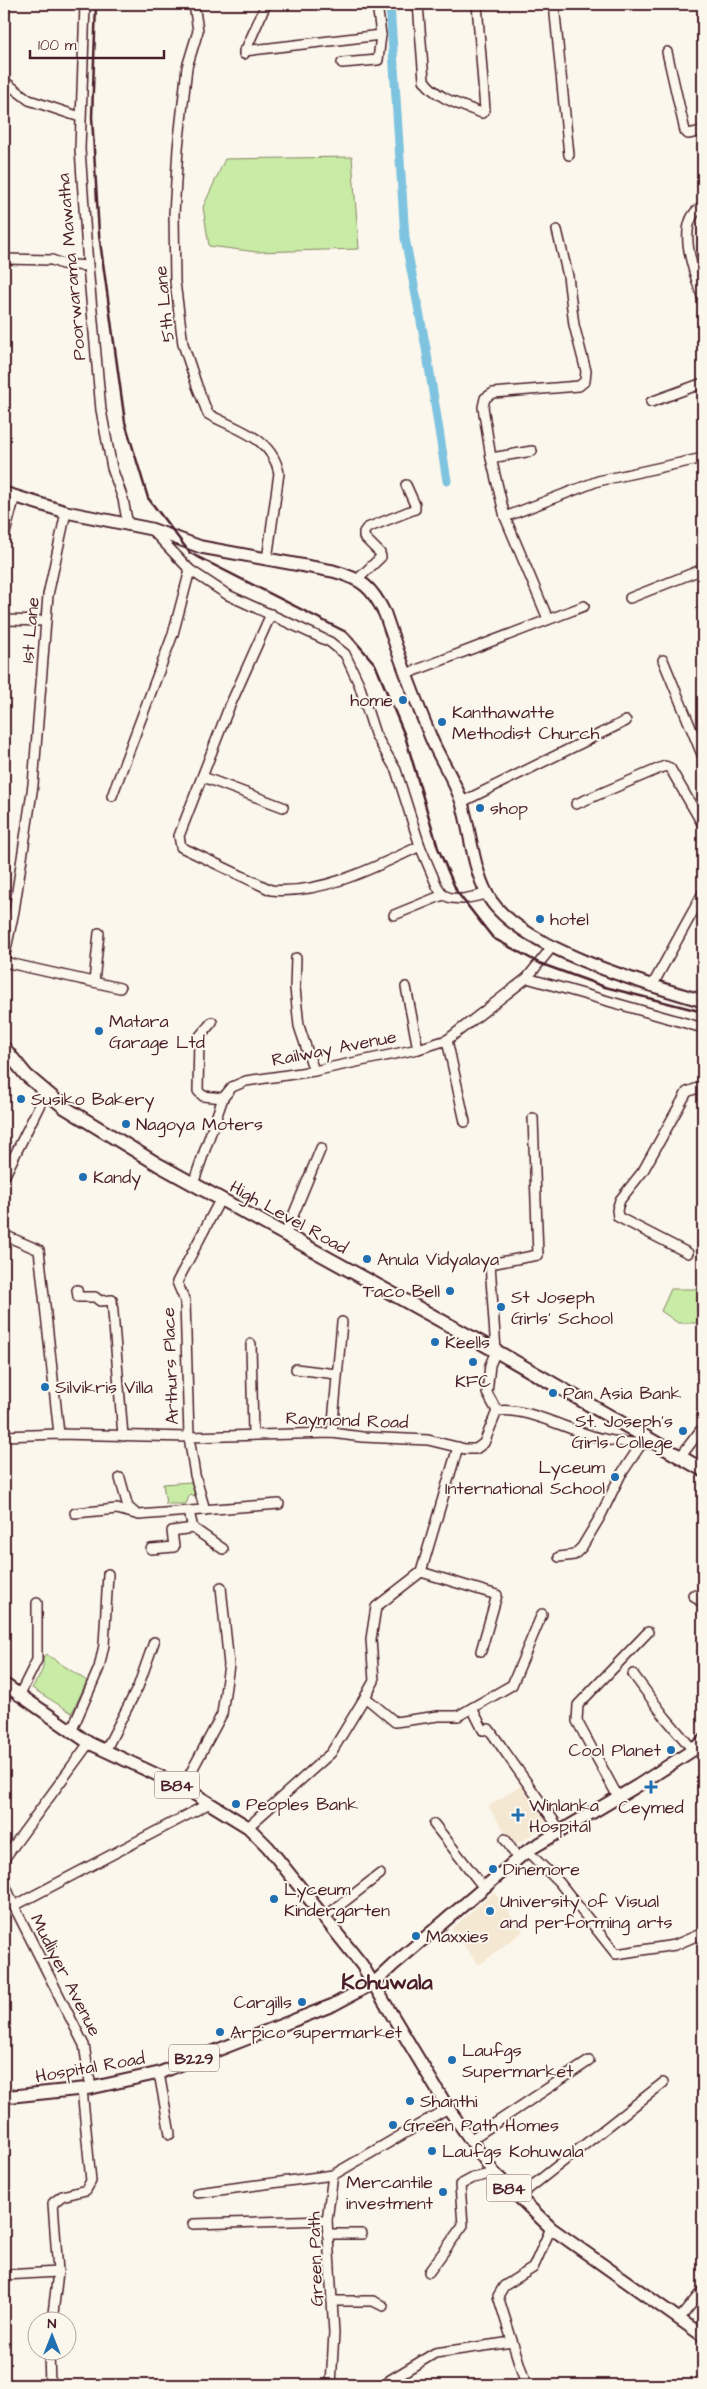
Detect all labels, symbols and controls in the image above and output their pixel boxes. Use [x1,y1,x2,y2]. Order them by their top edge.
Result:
scale bar [30,28,164,60]
text: 100 m [38,35,77,56]
street label: Poorwarama Mawatha [51,172,92,362]
street label: 5th Lane [148,264,181,343]
street label: 1st Lane [15,596,46,664]
place label: home [350,688,393,713]
marker: home [397,694,409,706]
place label: Kanthawatte Methodist Church [452,700,600,746]
marker: Kanthawatte Methodist Church [436,716,448,728]
place label: shop [490,796,528,821]
marker: shop [474,802,486,814]
place label: hotel [550,907,589,932]
marker: hotel [534,913,546,925]
place label: Matara Garage Ltd [109,1009,205,1056]
street label: Railway Avenue [269,1024,399,1074]
marker: Matara Garage Ltd [93,1025,105,1037]
place label: Susiko Bakery [31,1087,155,1113]
marker: Susiko Bakery [15,1093,27,1105]
place label: Nagoya Moters [136,1112,263,1138]
marker: Nagoya Moters [120,1118,132,1130]
place label: Kandy [93,1165,141,1191]
marker: Kandy [77,1171,89,1183]
street label: High Level Road [225,1175,352,1261]
place label: Anula Vidyalaya [377,1247,499,1273]
marker: Anula Vidyalaya [361,1253,373,1265]
place label: Taco Bell [363,1279,440,1304]
marker: Taco Bell [444,1285,456,1297]
place label: St Joseph Girls' School [511,1285,613,1331]
marker: St Joseph Girls' School [495,1301,507,1313]
street label: Arthurs Place [156,1307,185,1425]
place label: Keells [445,1330,490,1355]
marker: Keells [429,1336,441,1348]
marker: KFC [467,1356,479,1368]
place label: KFC [455,1369,491,1394]
place label: Silvikris Villa [55,1375,153,1400]
marker: Silvikris Villa [39,1381,51,1393]
place label: Pan Asia Bank [563,1381,682,1406]
marker: Pan Asia Bank [547,1387,559,1399]
street label: Raymond Road [285,1406,409,1436]
place label: St. Joseph's Girls College [572,1409,673,1456]
marker: St. Joseph's Girls College [677,1425,689,1437]
place label: Lyceum International School [445,1455,605,1501]
marker: Lyceum International School [609,1471,621,1483]
place label: Cool Planet [568,1738,662,1763]
marker: Cool Planet [665,1744,677,1756]
road number: B84 [154,1772,200,1798]
marker: Ceymed [644,1780,658,1794]
place label: Peoples Bank [246,1792,358,1817]
place label: Winlanka Hospital [529,1793,599,1839]
place label: Ceymed [618,1795,684,1821]
marker: Peoples Bank [230,1798,242,1810]
marker: Winlanka Hospital [511,1808,525,1822]
place label: Dinemore [503,1857,580,1882]
marker: Dinemore [487,1863,499,1875]
place label: Lyceum Kindergarten [284,1877,390,1924]
place label: University of Visual and performing arts [500,1889,673,1936]
marker: Lyceum Kindergarten [268,1893,280,1905]
marker: University of Visual and performing arts [484,1905,496,1917]
street label: Mudliyer Avenue [23,1910,107,2041]
place label: Maxxies [426,1924,489,1949]
marker: Maxxies [410,1930,422,1942]
district label: Kohuwala [341,1967,433,1998]
place label: Cargills [233,1990,292,2016]
marker: Cargills [296,1996,308,2008]
place label: Arpico supermarket [230,2020,403,2045]
marker: Arpico supermarket [214,2026,226,2038]
place label: Laufgs Supermarket [462,2038,574,2084]
road number: B229 [169,2045,219,2072]
street label: Hospital Road [33,2046,147,2089]
marker: Laufgs Supermarket [446,2054,458,2066]
place label: Shanthi [420,2089,478,2114]
marker: Shanthi [404,2095,416,2107]
place label: Green Path Homes [403,2113,559,2138]
marker: Green Path Homes [387,2119,399,2131]
place label: Laufgs Kohuwala [442,2139,584,2165]
marker: Laufgs Kohuwala [426,2145,438,2157]
place label: Mercantile investment [346,2170,434,2216]
road number: B84 [486,2174,532,2202]
marker: Mercantile investment [437,2186,449,2198]
street label: Green Path [301,2211,330,2307]
north arrow [28,2312,78,2362]
text: N [48,2314,57,2334]

